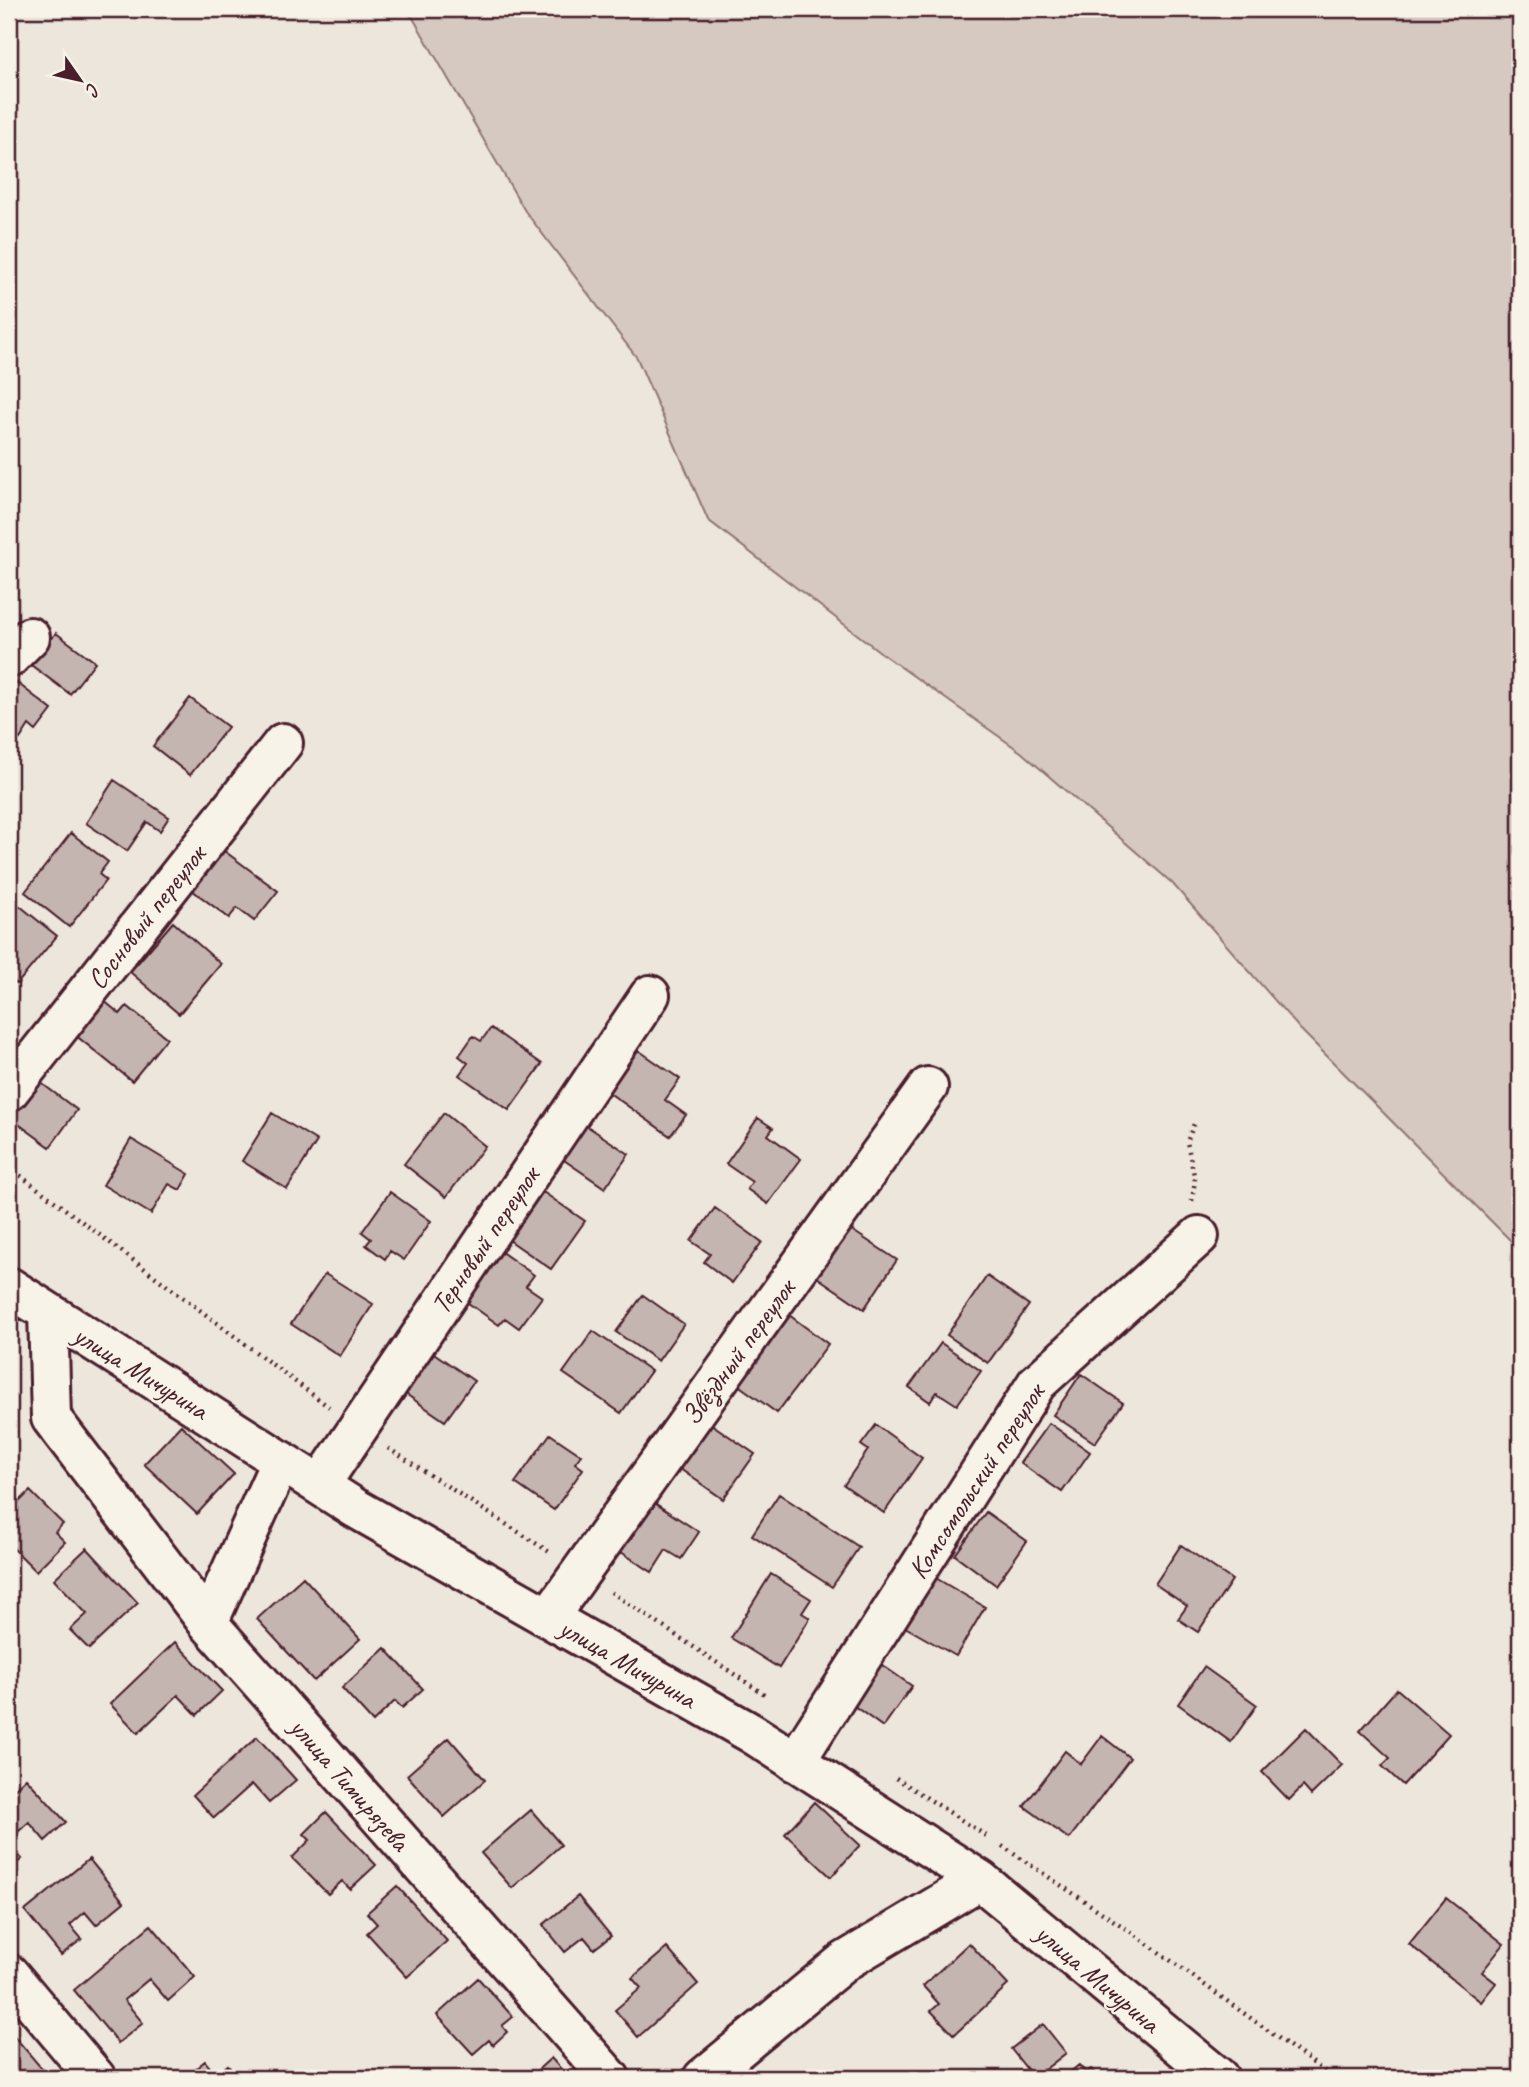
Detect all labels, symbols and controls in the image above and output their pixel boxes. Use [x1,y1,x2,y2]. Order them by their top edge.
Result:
north arrow [46,46,116,116]
text: С [79,78,106,102]
street label: Сосновый переулок [79,836,215,996]
street label: Терновый переулок [423,1158,549,1320]
street label: Звёздный переулок [673,1270,805,1432]
street label: улица Мичурина [65,1316,216,1428]
street label: Комсомольский переулок [900,1375,1053,1585]
street label: улица Мичурина [552,1609,704,1717]
street label: улица Тимирязева [281,1708,419,1859]
street label: улица Мичурина [1027,1914,1169,2041]

